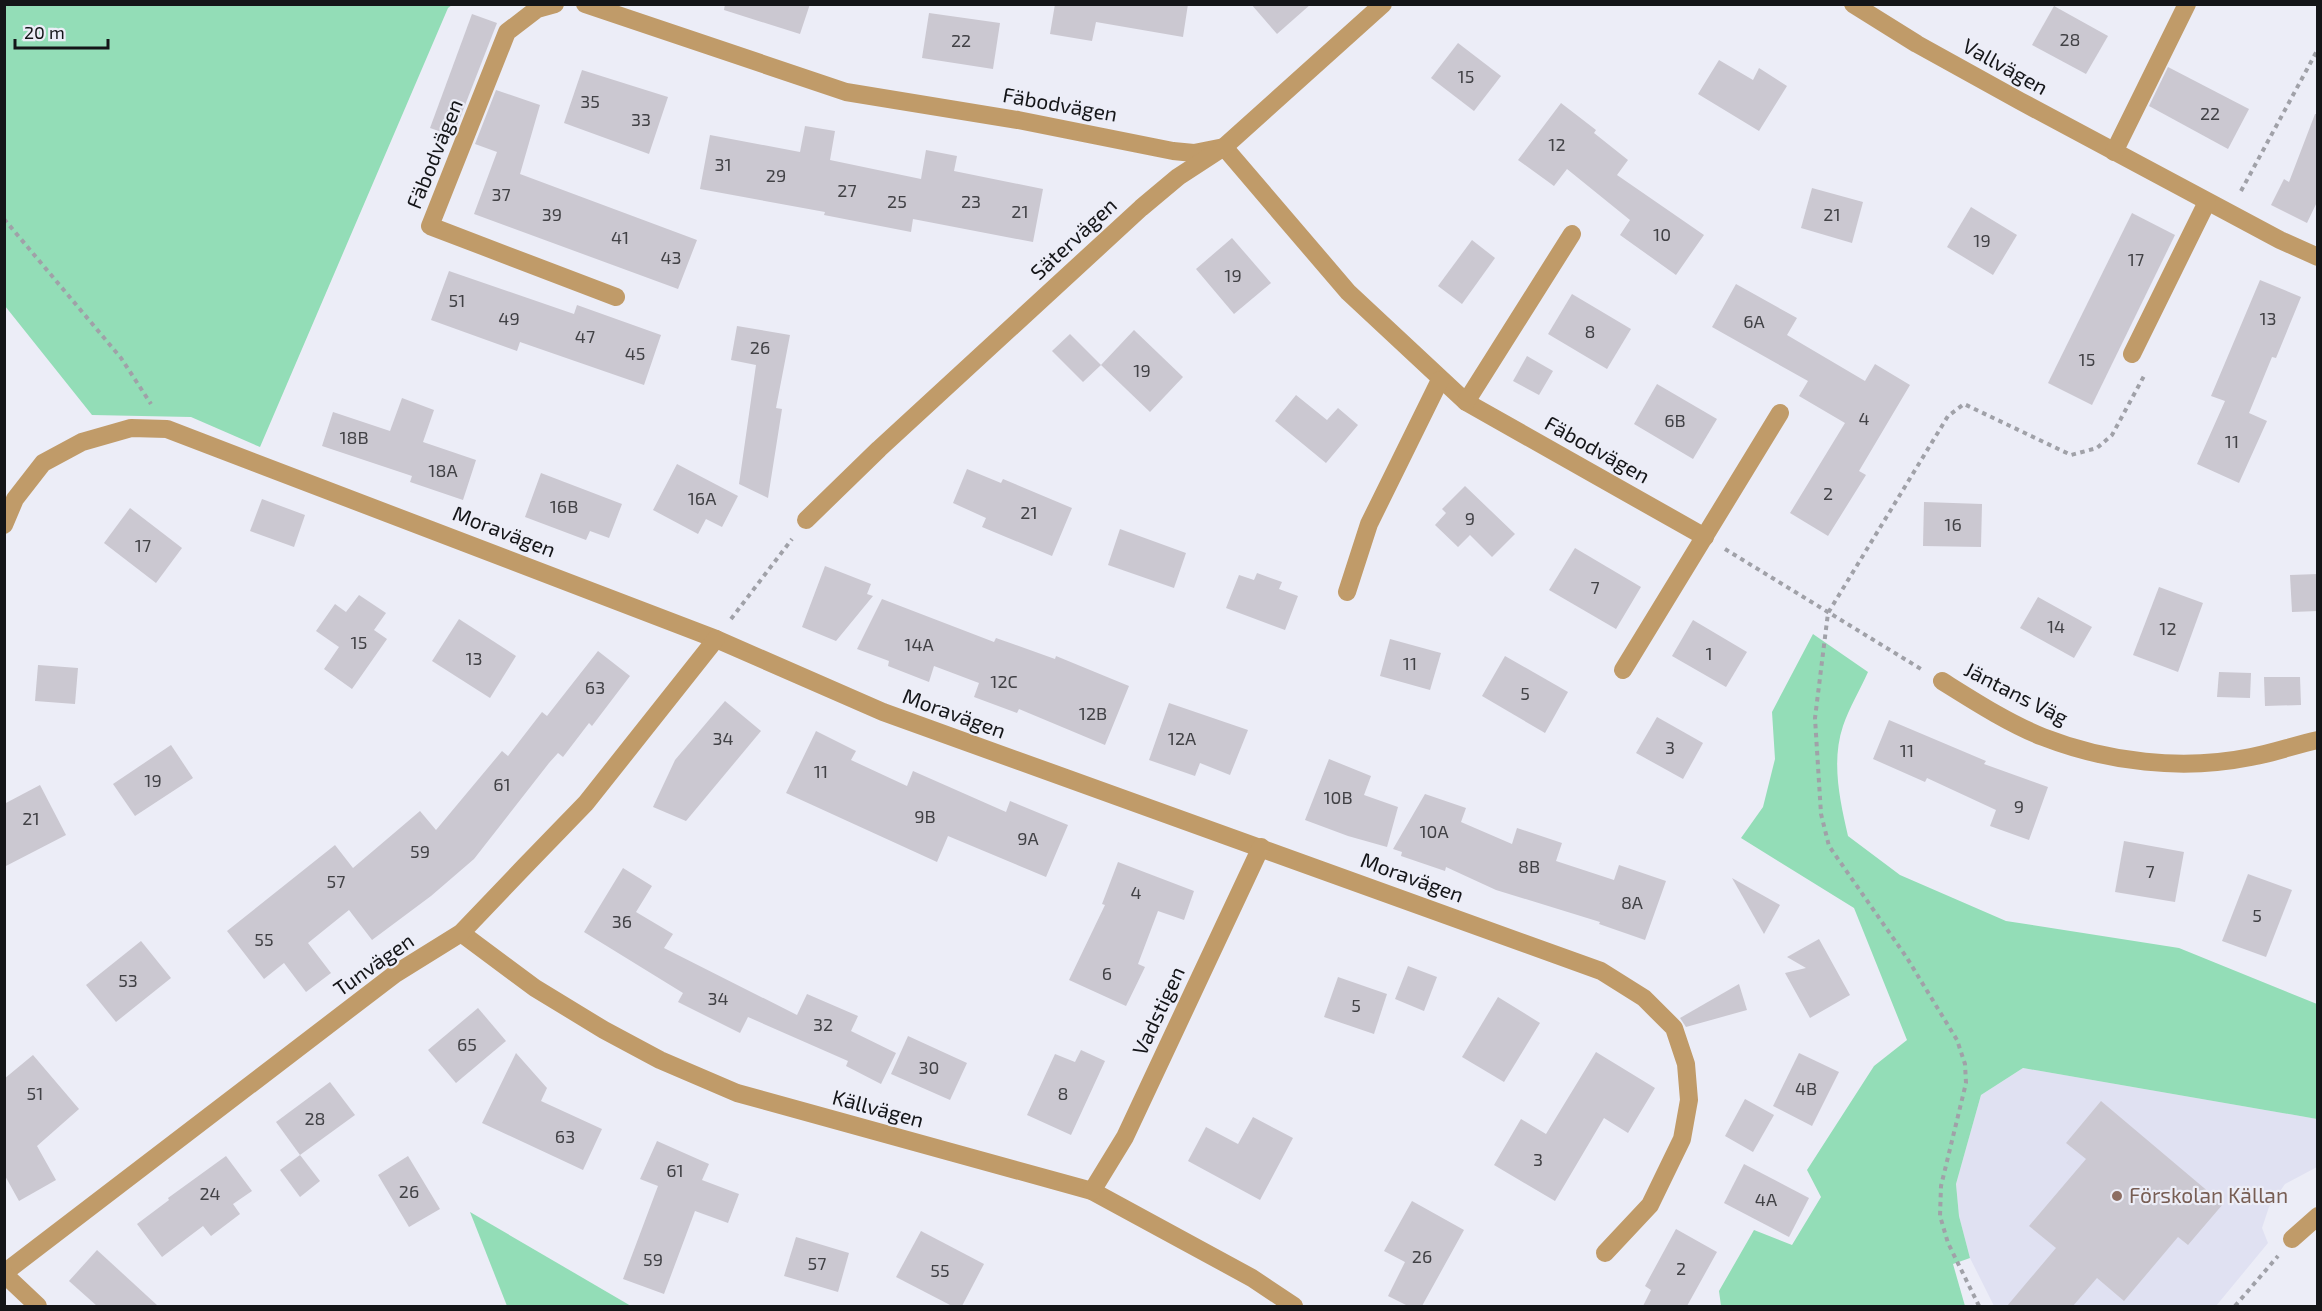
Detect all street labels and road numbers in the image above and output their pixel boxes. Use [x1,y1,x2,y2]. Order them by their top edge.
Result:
street label: Vallvägen [1959,32,2053,99]
street label: Fäbodvägen [1001,81,1120,126]
street label: Fäbodvägen [400,95,467,212]
street label: Sätervägen [1025,192,1121,284]
street label: Fäbodvägen [1541,410,1655,488]
street label: Moravägen [450,500,559,562]
street label: Jäntans Väg [1961,656,2073,730]
street label: Moravägen [900,682,1010,743]
street label: Moravägen [1358,846,1468,907]
street label: Tunvägen [328,927,418,1000]
street label: Vadstigen [1126,962,1189,1059]
street label: Källvägen [830,1083,927,1132]

